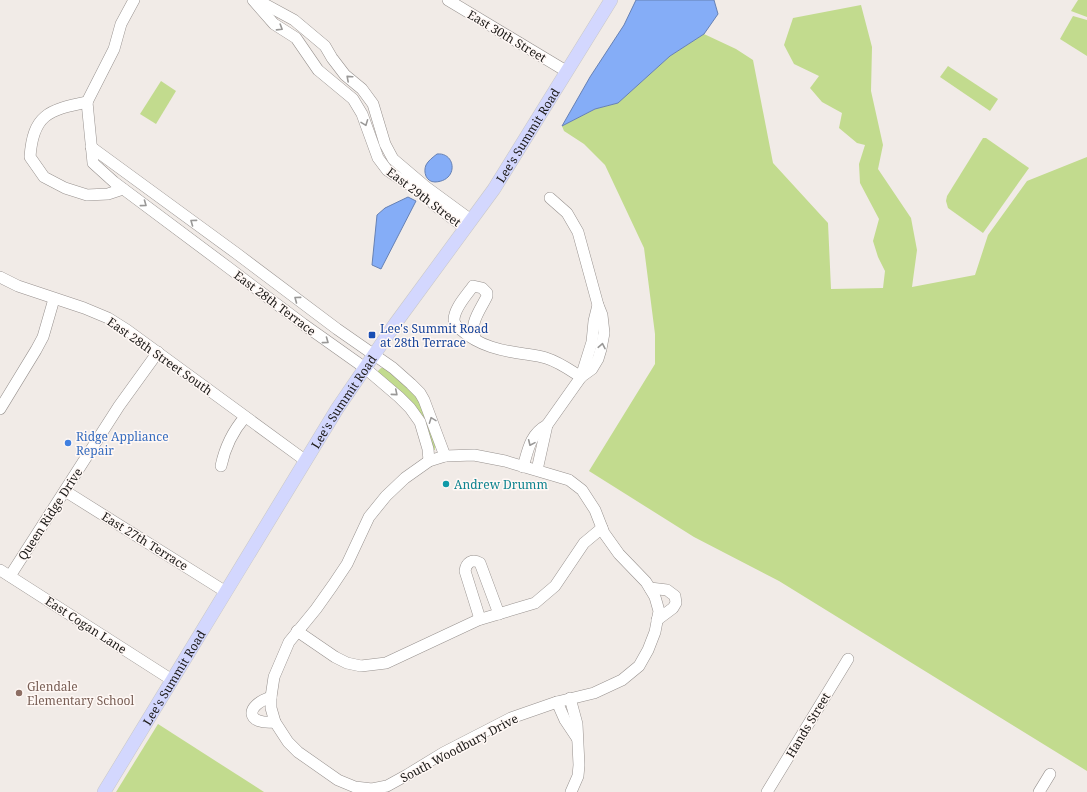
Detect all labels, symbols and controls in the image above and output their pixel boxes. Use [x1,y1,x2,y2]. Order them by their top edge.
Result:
street label: East 30th Street [465,6,549,66]
one-way arrow [276,23,283,30]
one-way arrow [346,76,354,83]
street label: Lee's Summit Road [492,84,563,186]
one-way arrow [360,119,369,126]
street label: East 29th Street [383,163,465,231]
one-way arrow [139,199,146,206]
one-way arrow [190,219,197,226]
street label: East 28th Terrace [230,267,320,339]
one-way arrow [294,297,301,304]
street label: East 28th Street South [104,313,216,399]
place label: Lee's Summit Road at 28th Terrace [380,320,489,351]
marker: Lee's Summit Road at 28th Terrace [367,330,377,340]
one-way arrow [322,336,329,344]
one-way arrow [597,343,605,349]
street label: Lee's Summit Road [307,351,380,451]
one-way arrow [390,389,397,396]
one-way arrow [428,416,436,423]
place label: Ridge Appliance Repair [76,428,169,459]
marker: Ridge Appliance Repair [63,438,73,448]
one-way arrow [528,439,536,446]
street label: Queen Ridge Drive [14,465,86,563]
place label: Andrew Drumm [454,476,548,493]
marker: Andrew Drumm [441,479,451,489]
street label: East 27th Terrace [99,508,191,574]
street label: East Cogan Lane [42,592,130,658]
street label: Lee's Summit Road [138,626,209,728]
place label: Glendale Elementary School [27,678,135,709]
marker: Glendale Elementary School [14,688,24,698]
street label: Hands Street [782,689,834,761]
street label: South Woodbury Drive [397,710,521,786]

